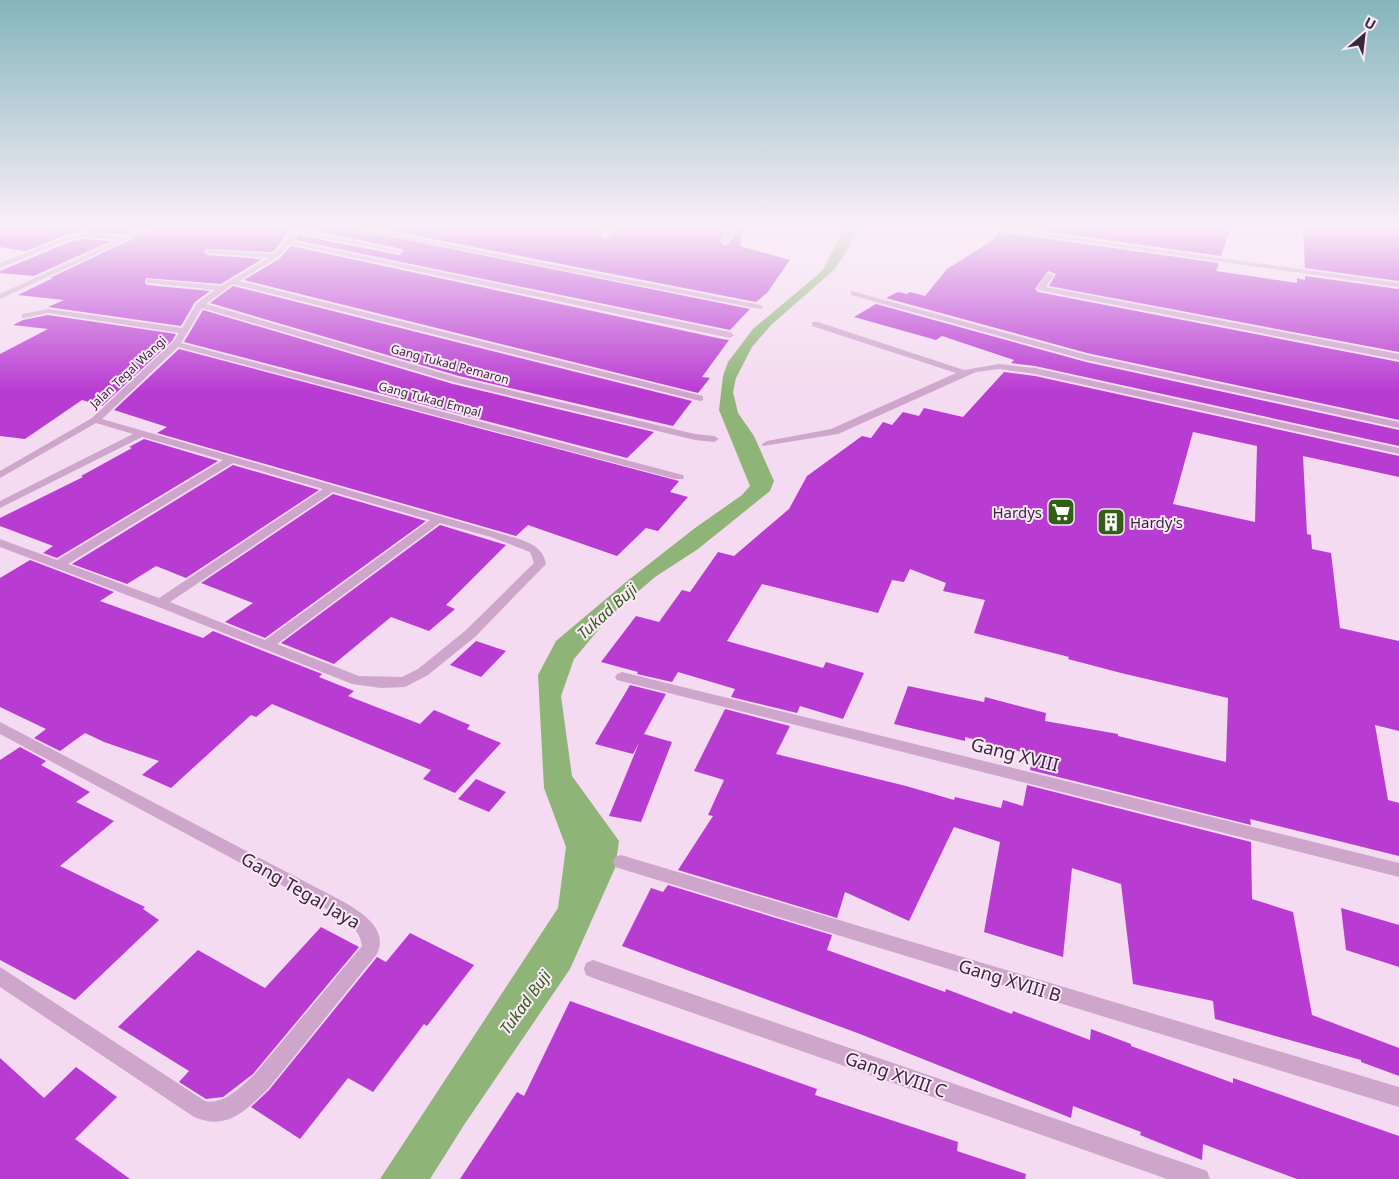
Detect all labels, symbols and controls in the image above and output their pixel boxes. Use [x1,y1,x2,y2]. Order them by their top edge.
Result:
north arrow [1339,10,1389,60]
text: U [1361,12,1379,34]
street label: Jalan Tegal Wangi [85,332,170,413]
street label: Gang Tukad Pemaron [389,340,511,388]
street label: Gang Tukad Empal [377,377,483,421]
supermarket icon: Hardys [1046,497,1076,527]
place label: Hardys [993,502,1042,522]
building icon: Hardy's [1096,507,1126,537]
place label: Hardy's [1130,512,1183,532]
water label: Tukad Buji [572,577,643,644]
street label: Gang XVIII [969,732,1061,776]
street label: Gang Tegal Jaya [237,846,365,934]
street label: Gang XVIII B [956,953,1064,1007]
water label: Tukad Buji [494,965,556,1038]
street label: Gang XVIII C [842,1045,950,1103]

